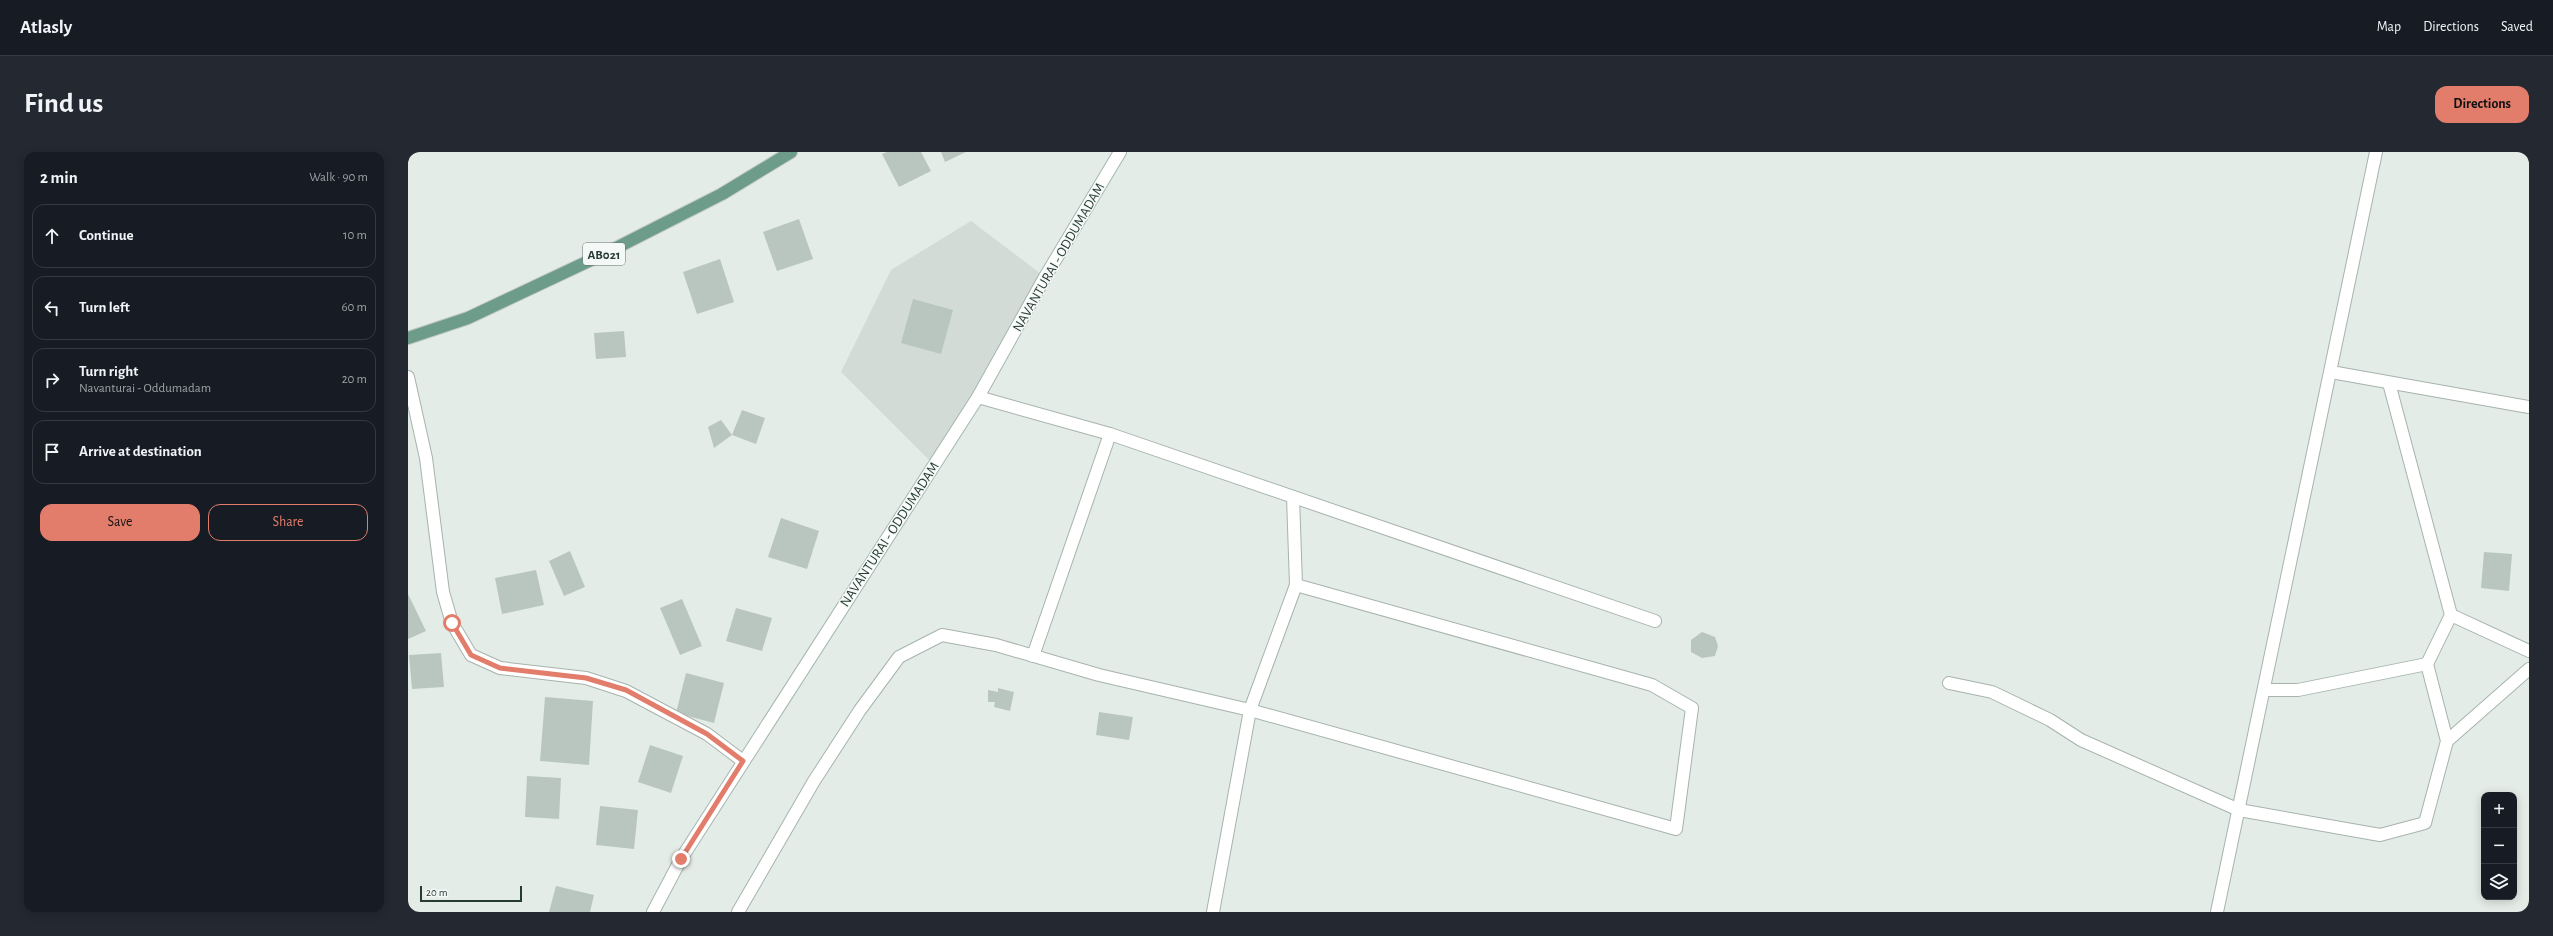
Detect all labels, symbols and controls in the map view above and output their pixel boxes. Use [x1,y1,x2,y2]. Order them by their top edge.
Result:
text: Atlasly [20,18,72,37]
text: Map [2377,20,2401,34]
text: Directions [2423,20,2479,34]
text: Saved [2501,20,2533,34]
button: Directions [2435,86,2529,123]
text: Find us [24,90,103,118]
text: 2 min [40,169,78,186]
text: Walk · 90 m [309,171,368,184]
street label: NAVANTURAI - ODDUMADAM [1010,181,1107,334]
icon: ahead [41,225,63,247]
text: Continue [79,228,134,243]
text: 10 m [343,229,367,242]
road number: AB021 [583,243,625,265]
icon: left [41,297,63,319]
text: Turn left [79,300,130,315]
text: 60 m [341,301,367,314]
text: Turn right [79,364,138,379]
icon: right [41,369,63,391]
text: 20 m [342,373,367,386]
text: Navanturai - Oddumadam [79,382,211,395]
icon: arrive [41,441,63,463]
text: Arrive at destination [79,444,202,459]
street label: NAVANTURAI - ODDUMADAM [838,460,942,609]
button: Save [40,504,200,541]
button: Share [208,504,368,541]
route start [443,614,461,632]
map controls [2481,792,2517,900]
button: + [2481,792,2517,828]
button: − [2481,828,2517,864]
route end [672,850,690,868]
button: layers [2481,864,2517,900]
scale bar [420,884,522,903]
text: 20 m [426,887,447,898]

